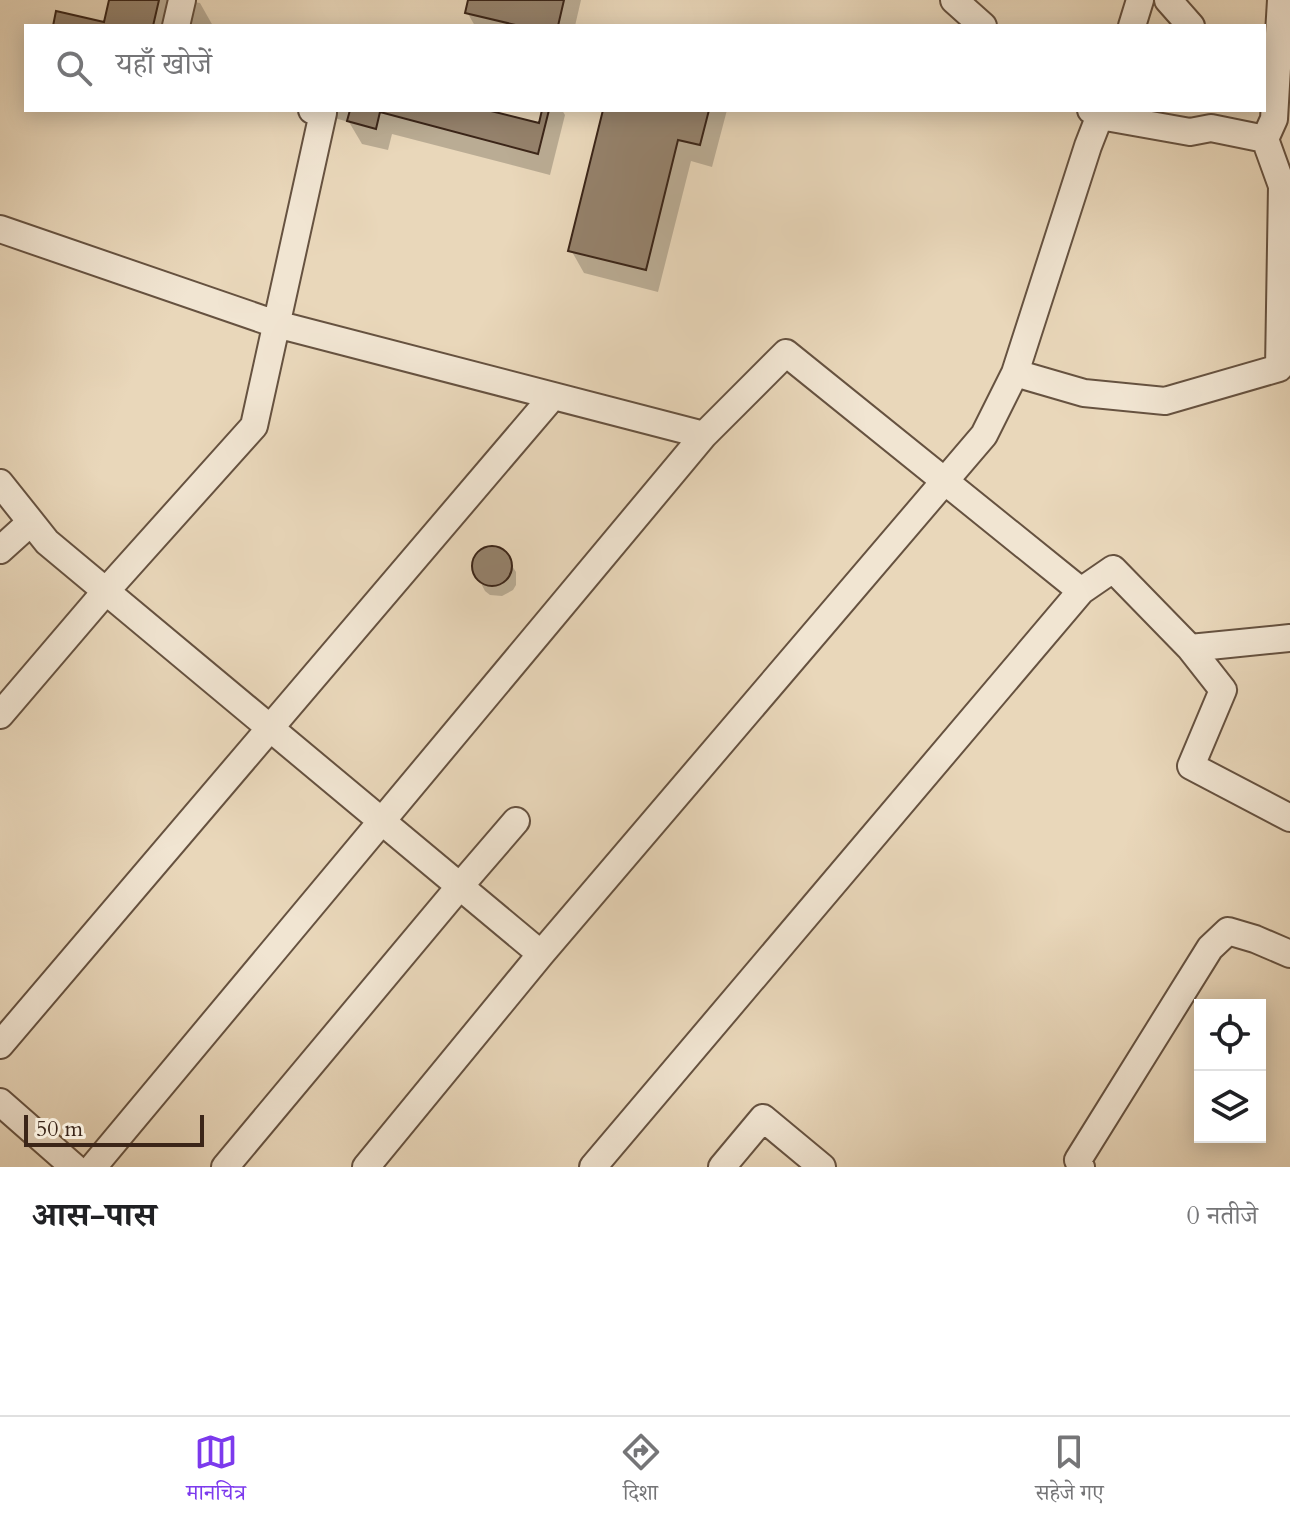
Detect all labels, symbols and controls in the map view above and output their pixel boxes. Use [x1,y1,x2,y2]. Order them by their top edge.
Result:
search box [24,24,1266,112]
text: यहाँ खोजें [116,44,212,85]
icon: search [52,46,96,90]
map controls [1194,999,1266,1143]
button: locate [1194,999,1266,1071]
button: layers [1194,1071,1266,1143]
scale bar [24,1111,204,1147]
text: 50 m [36,1114,83,1144]
text: आस-पास [32,1192,156,1238]
text: 0 नतीजे [1187,1198,1258,1233]
tab: मानचित्र [186,1430,246,1514]
tab: दिशा [619,1430,663,1514]
tab: सहेजे गए [1035,1430,1104,1514]

